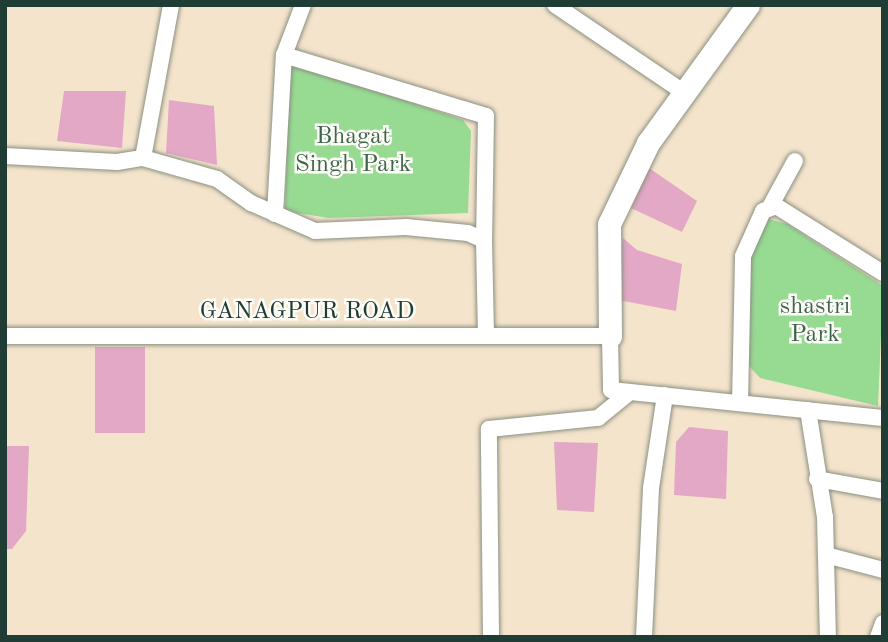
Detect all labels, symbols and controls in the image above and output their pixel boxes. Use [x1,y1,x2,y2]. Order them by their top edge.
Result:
park label: Bhagat Singh Park [295,124,411,180]
park label: shastri Park [780,294,850,350]
street label: GANAGPUR ROAD [199,299,415,327]

